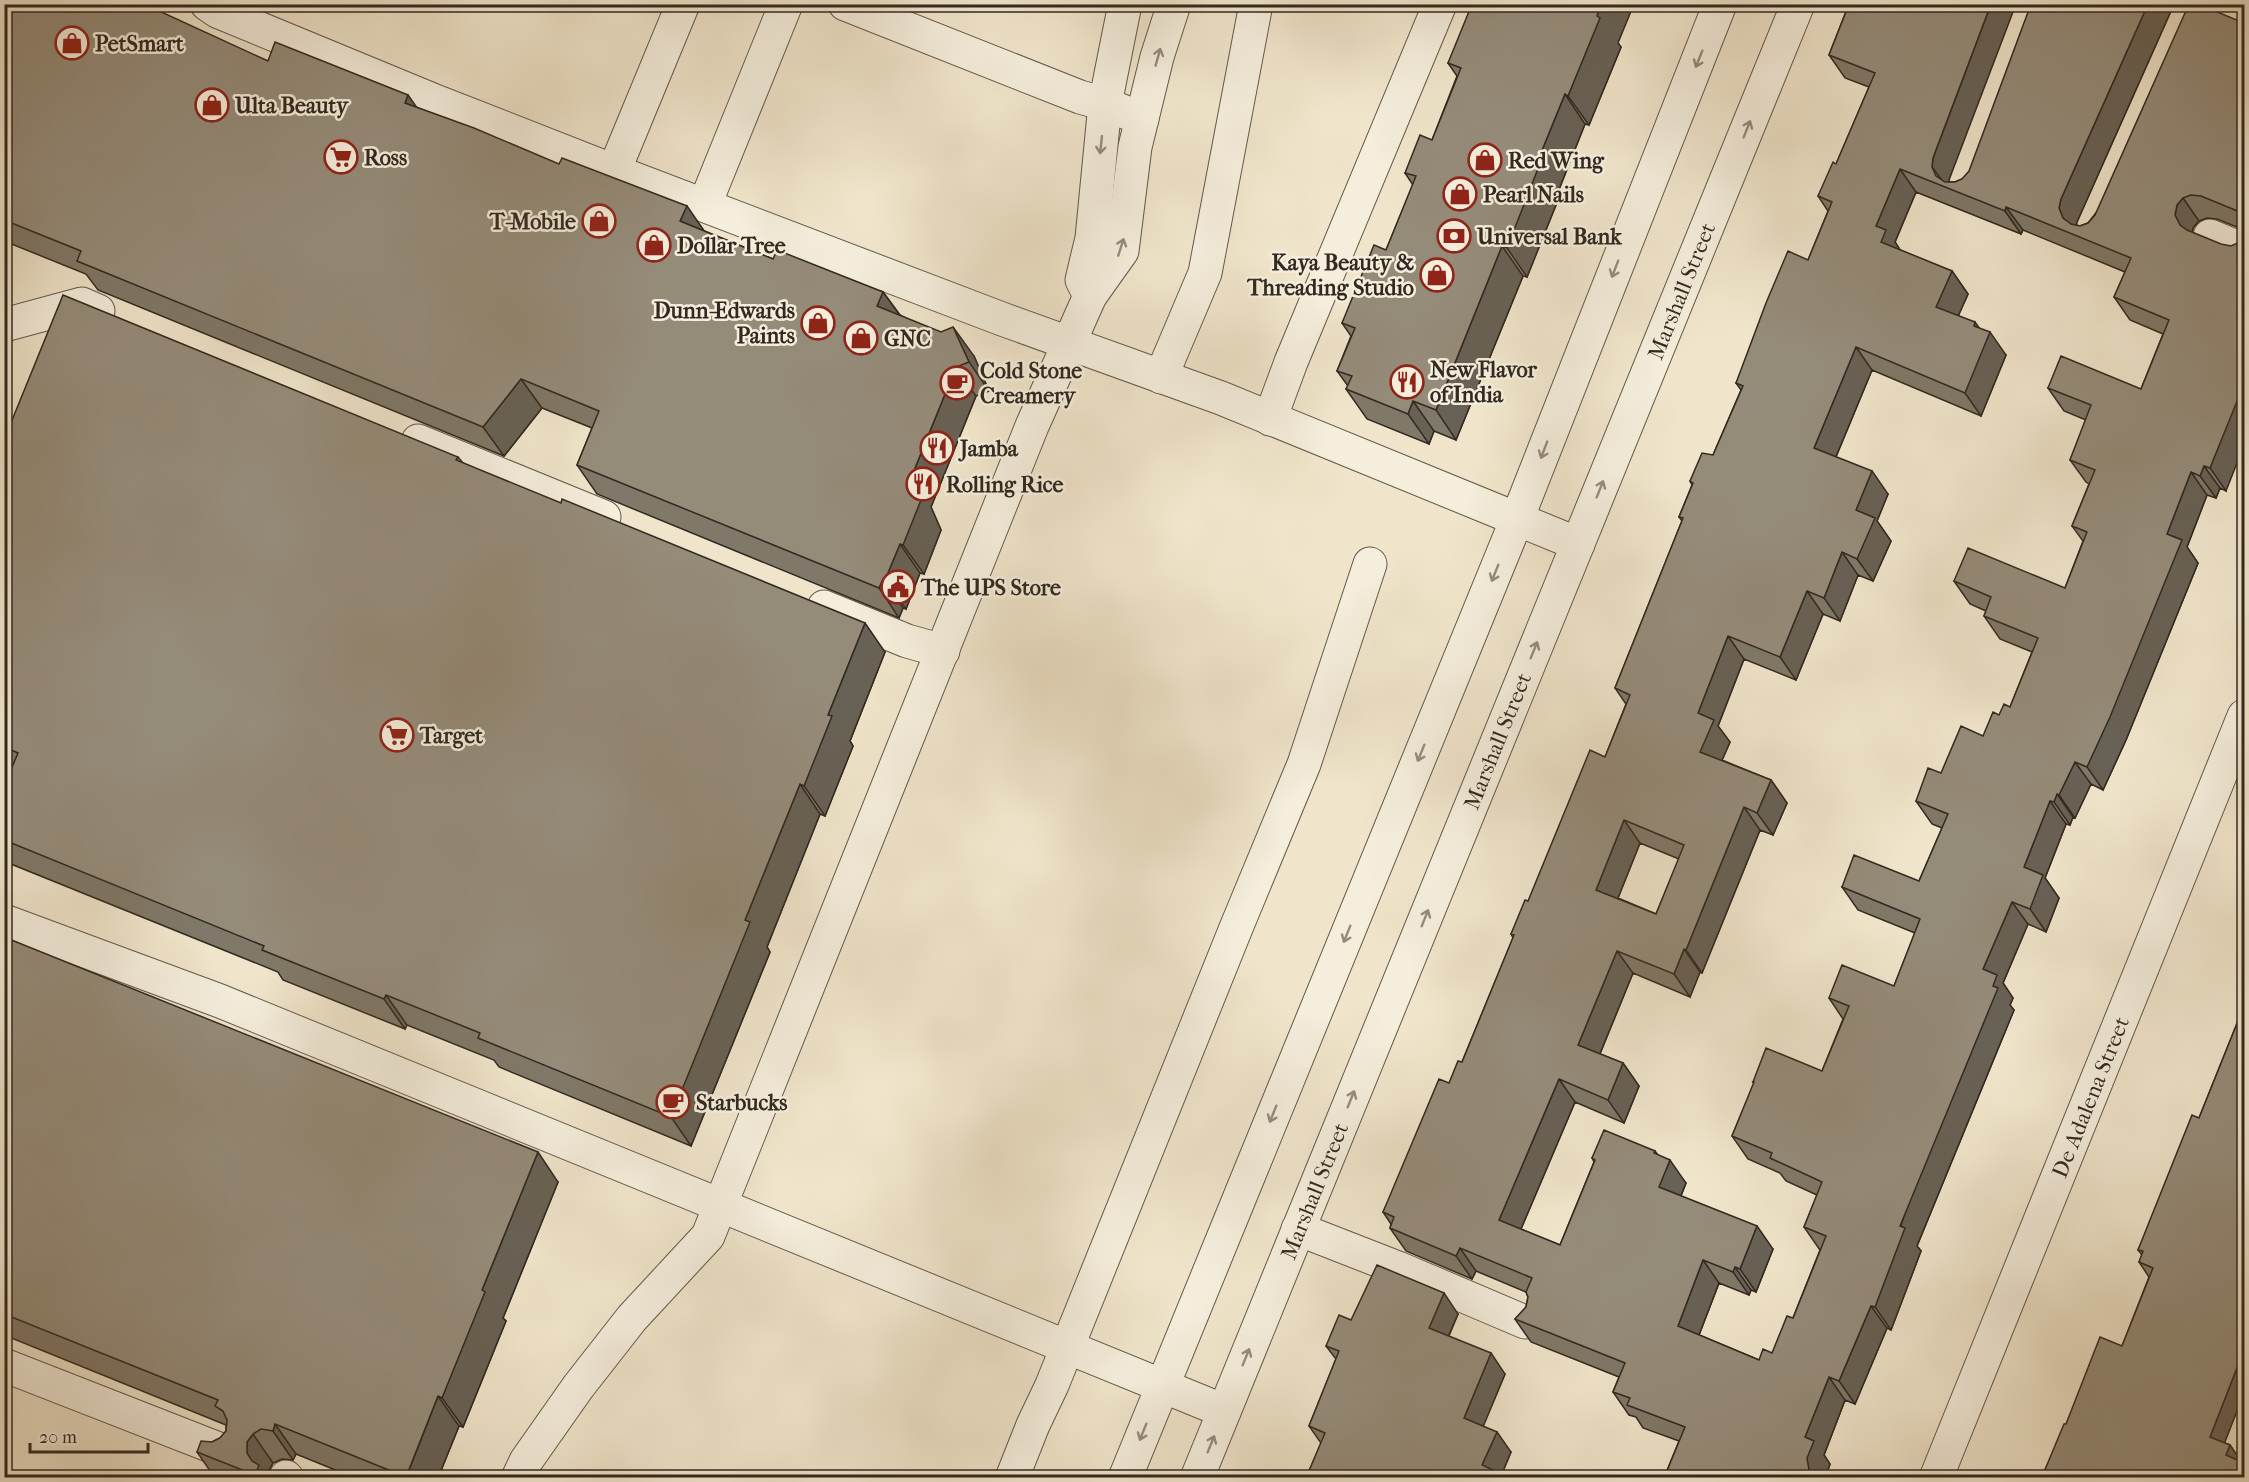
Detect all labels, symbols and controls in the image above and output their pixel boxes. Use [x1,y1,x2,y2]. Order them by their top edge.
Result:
shop icon: PetSmart [54,25,90,61]
place label: PetSmart [95,31,185,57]
one-way arrow [1153,47,1164,66]
one-way arrow [1692,49,1703,68]
shop icon: Ulta Beauty [194,87,230,123]
place label: Ulta Beauty [234,93,349,119]
one-way arrow [1742,121,1753,139]
one-way arrow [1095,134,1106,154]
supermarket icon: Ross [323,139,359,175]
shop icon: Red Wing [1467,142,1503,178]
place label: Ross [364,145,407,171]
place label: Red Wing [1508,148,1605,174]
shop icon: Pearl Nails [1442,176,1478,212]
place label: Pearl Nails [1483,182,1584,208]
shop icon: T-Mobile [581,203,617,239]
place label: T-Mobile [489,209,576,235]
bank icon: Universal Bank [1436,218,1472,254]
street label: Marshall Street [1643,219,1721,364]
place label: Universal Bank [1476,224,1622,250]
shop icon: Dollar Tree [636,227,672,263]
place label: Dollar Tree [677,233,786,259]
one-way arrow [1116,239,1127,257]
place label: Kaya Beauty & Threading Studio [1246,250,1414,301]
shop icon: Kaya Beauty & Threading Studio [1419,257,1455,293]
one-way arrow [1609,259,1620,277]
place label: Dunn-Edwards Paints [654,298,795,349]
shop icon: Dunn-Edwards Paints [800,305,836,341]
shop icon: GNC [843,320,879,356]
place label: GNC [884,326,931,352]
place label: New Flavor of India [1430,357,1537,408]
place label: Cold Stone Creamery [980,358,1082,409]
restaurant icon: New Flavor of India [1389,364,1425,400]
cafe icon: Cold Stone Creamery [939,365,975,401]
restaurant icon: Jamba [919,430,955,466]
place label: Jamba [958,436,1019,462]
one-way arrow [1538,440,1549,459]
restaurant icon: Rolling Rice [905,466,941,502]
place label: Rolling Rice [946,472,1064,498]
one-way arrow [1595,481,1606,499]
one-way arrow [1489,563,1500,581]
public building icon: The UPS Store [880,569,916,605]
place label: The UPS Store [920,575,1061,601]
one-way arrow [1529,642,1540,660]
street label: Marshall Street [1459,669,1537,814]
supermarket icon: Target [379,717,415,753]
place label: Target [419,723,484,749]
one-way arrow [1415,743,1426,762]
one-way arrow [1420,909,1431,928]
one-way arrow [1341,924,1352,942]
street label: De Adalena Street [2047,1013,2135,1182]
cafe icon: Starbucks [655,1084,691,1120]
place label: Starbucks [696,1090,787,1116]
one-way arrow [1346,1090,1357,1108]
one-way arrow [1267,1104,1278,1123]
street label: Marshall Street [1276,1119,1354,1264]
one-way arrow [1241,1348,1252,1367]
scale bar [30,1416,148,1454]
one-way arrow [1137,1422,1148,1441]
text: 20 m [39,1427,77,1448]
one-way arrow [1206,1436,1217,1454]

